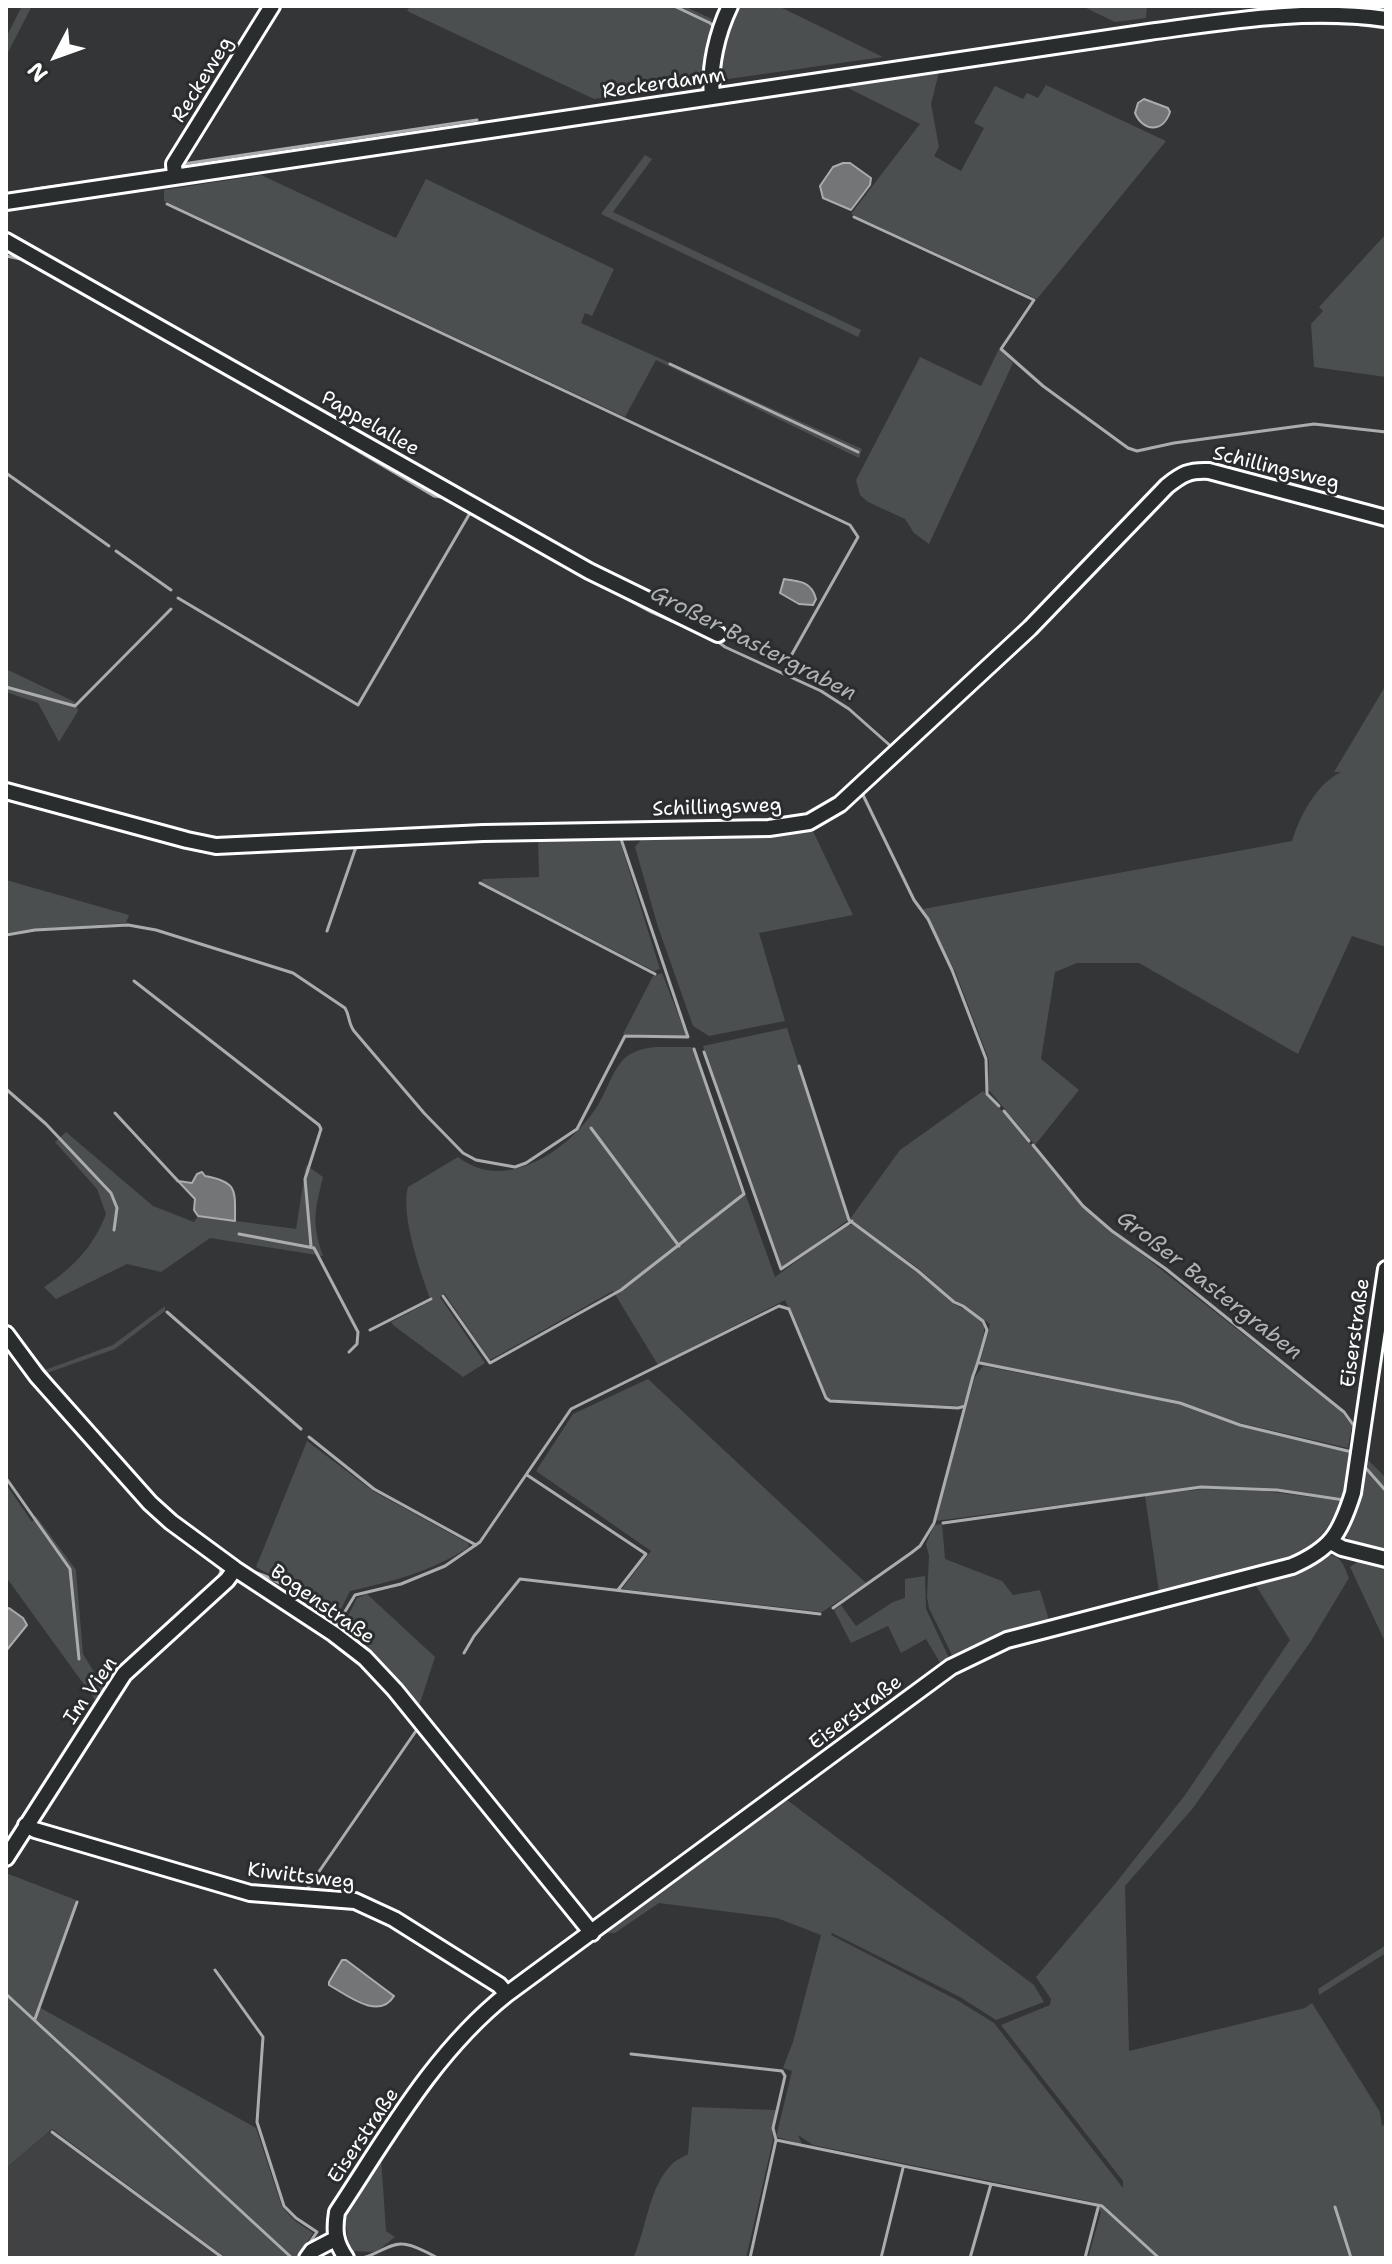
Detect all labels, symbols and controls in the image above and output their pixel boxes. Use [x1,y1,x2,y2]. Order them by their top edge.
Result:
north arrow [16,16,96,96]
street label: Reckeweg [167,33,239,127]
text: N [21,56,54,88]
street label: Reckerdamm [601,63,727,105]
street label: Pappelallee [317,386,423,462]
street label: Schillingsweg [1210,442,1342,496]
water label: Großer Bastergraben [646,581,860,707]
street label: Schillingsweg [652,794,782,822]
water label: Großer Bastergraben [1111,1206,1307,1366]
street label: Eiserstraße [1336,1277,1376,1389]
street label: Bogenstraße [265,1560,379,1650]
street label: Im Vien [59,1653,123,1729]
street label: Eiserstraße [805,1670,907,1756]
street label: Kiwittsweg [246,1859,356,1895]
street label: Eiserstraße [323,2084,405,2188]

